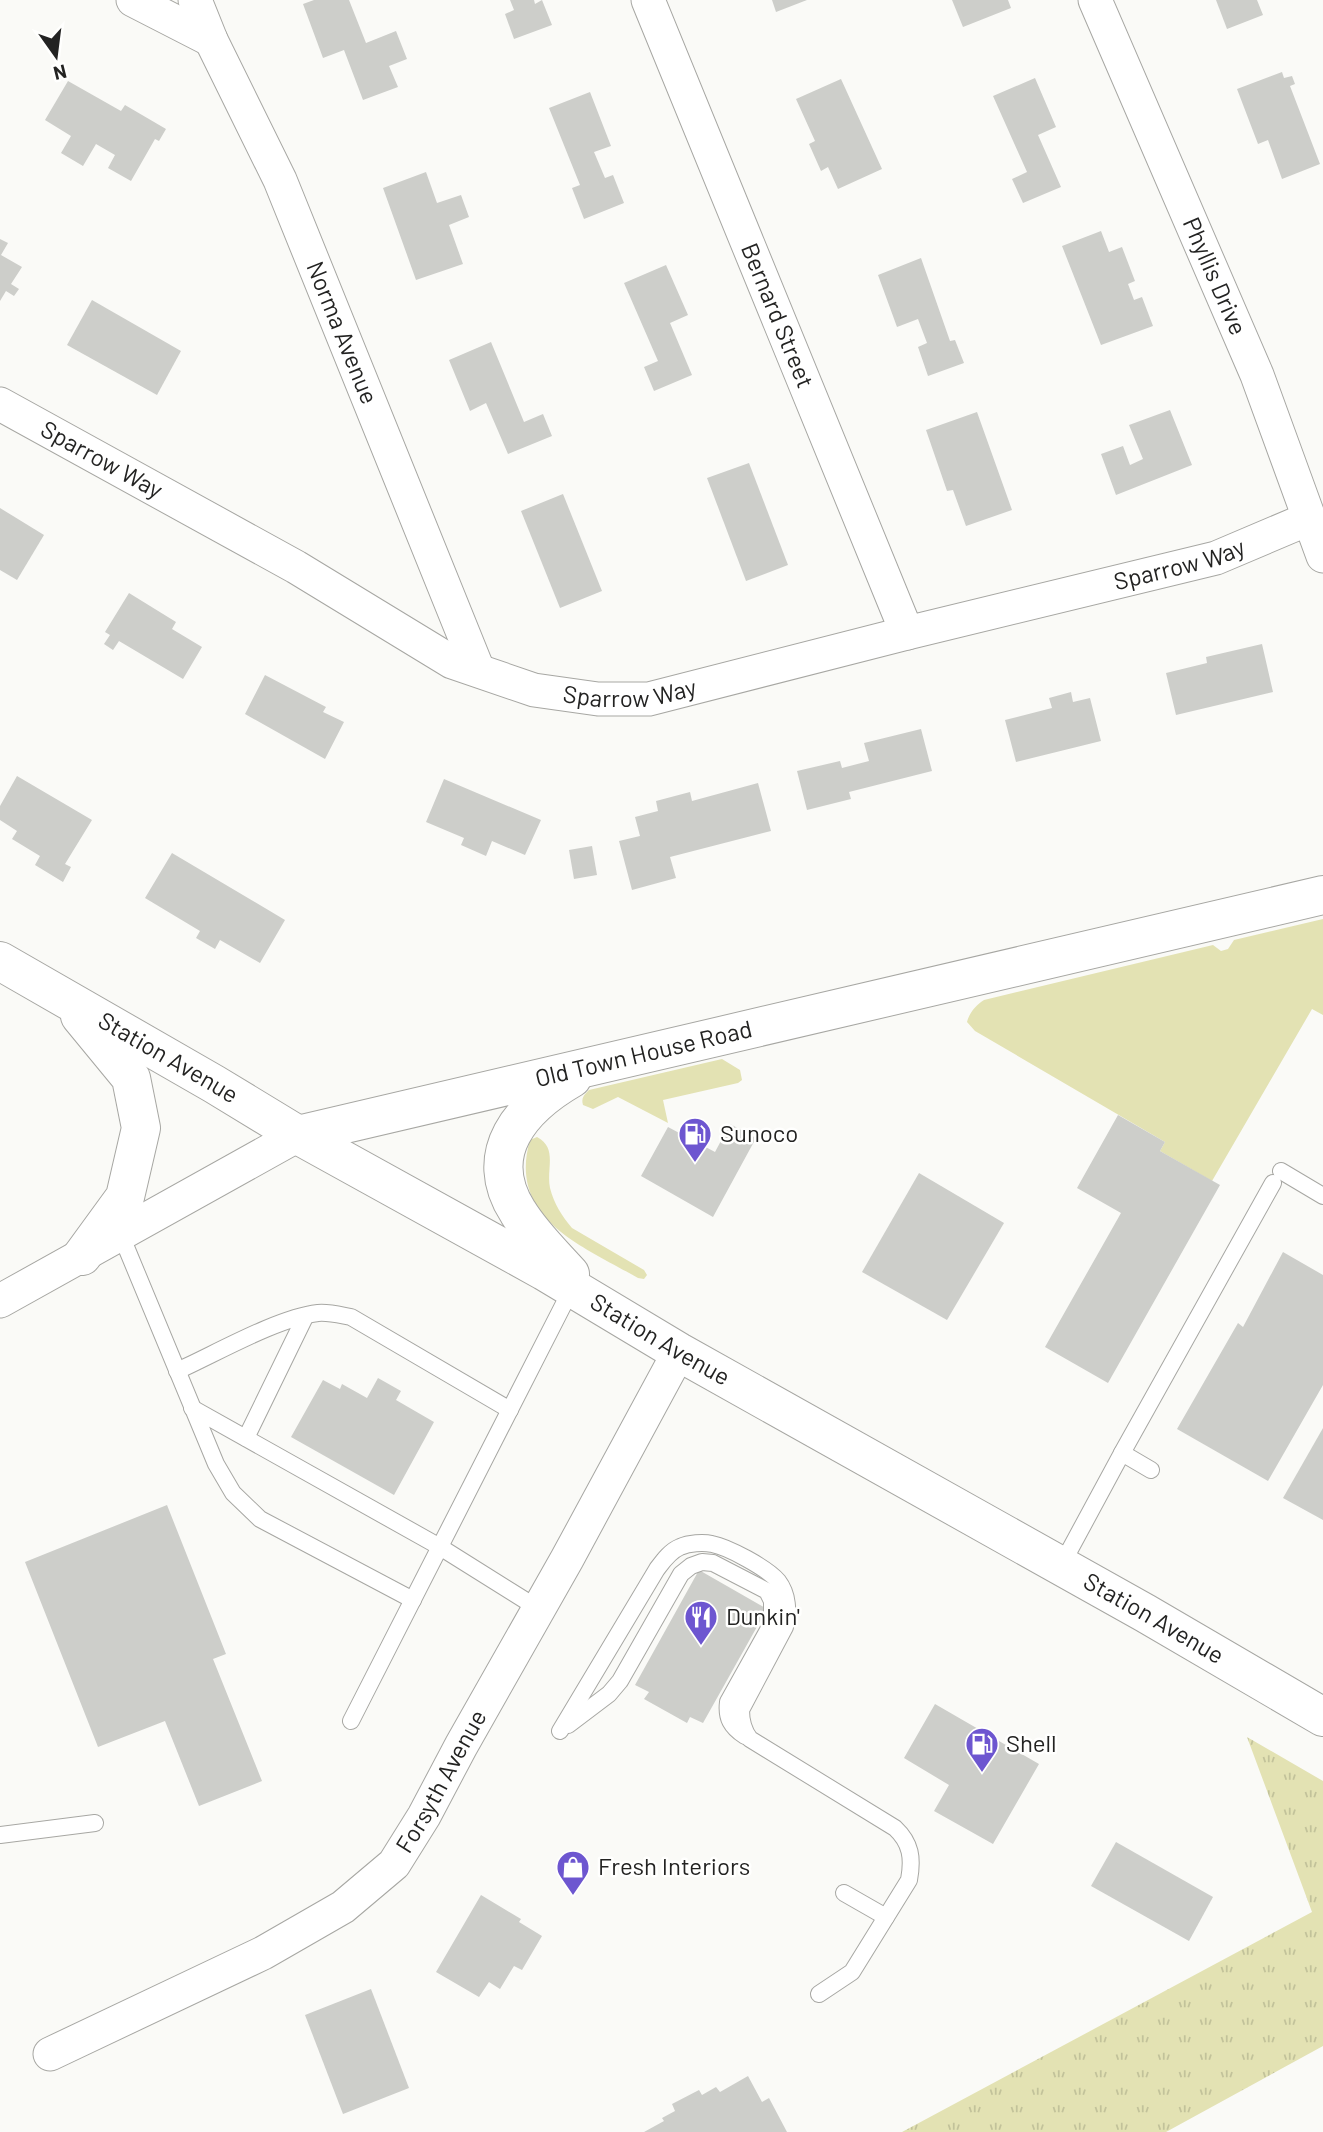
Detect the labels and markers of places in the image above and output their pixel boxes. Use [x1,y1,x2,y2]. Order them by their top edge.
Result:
fuel station icon: Sunoco [676,1115,714,1164]
place label: Sunoco [720,1118,798,1147]
restaurant icon: Dunkin' [682,1598,720,1647]
place label: Dunkin' [726,1601,800,1630]
fuel station icon: Shell [963,1725,1001,1774]
place label: Shell [1006,1728,1057,1757]
shop icon: Fresh Interiors [554,1848,592,1897]
place label: Fresh Interiors [598,1851,750,1880]

